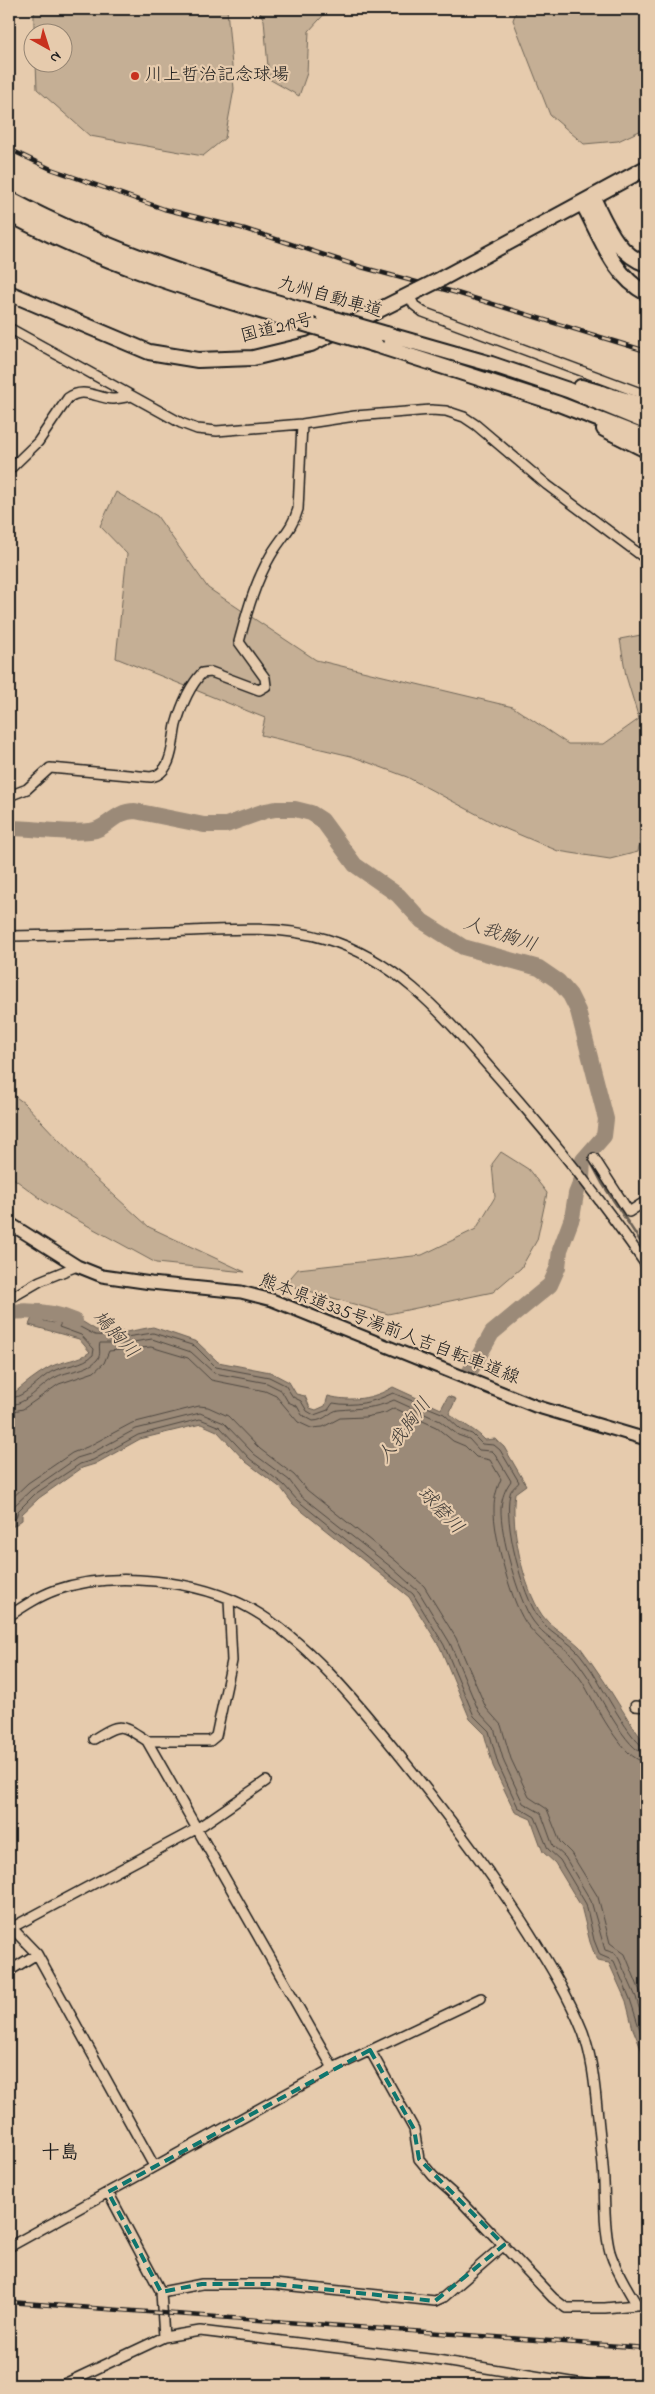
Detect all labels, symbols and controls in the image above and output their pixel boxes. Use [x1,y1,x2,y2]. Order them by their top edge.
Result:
north arrow [22,22,72,72]
text: N [45,46,66,68]
place label: 川上哲治記念球場 [145,63,289,89]
marker: 川上哲治記念球場 [129,70,141,82]
street label: 九州自動車道 [275,271,385,325]
street label: 国道219号 [238,307,316,351]
water label: 人我胸川 [460,910,540,960]
street label: 熊本県道335号湯前人吉自転車道線 [255,1268,523,1392]
water label: 鳩胸川 [86,1305,144,1365]
water label: 人我胸川 [371,1393,439,1469]
water label: 球磨川 [410,1481,470,1541]
district label: 十島 [41,2140,79,2167]

